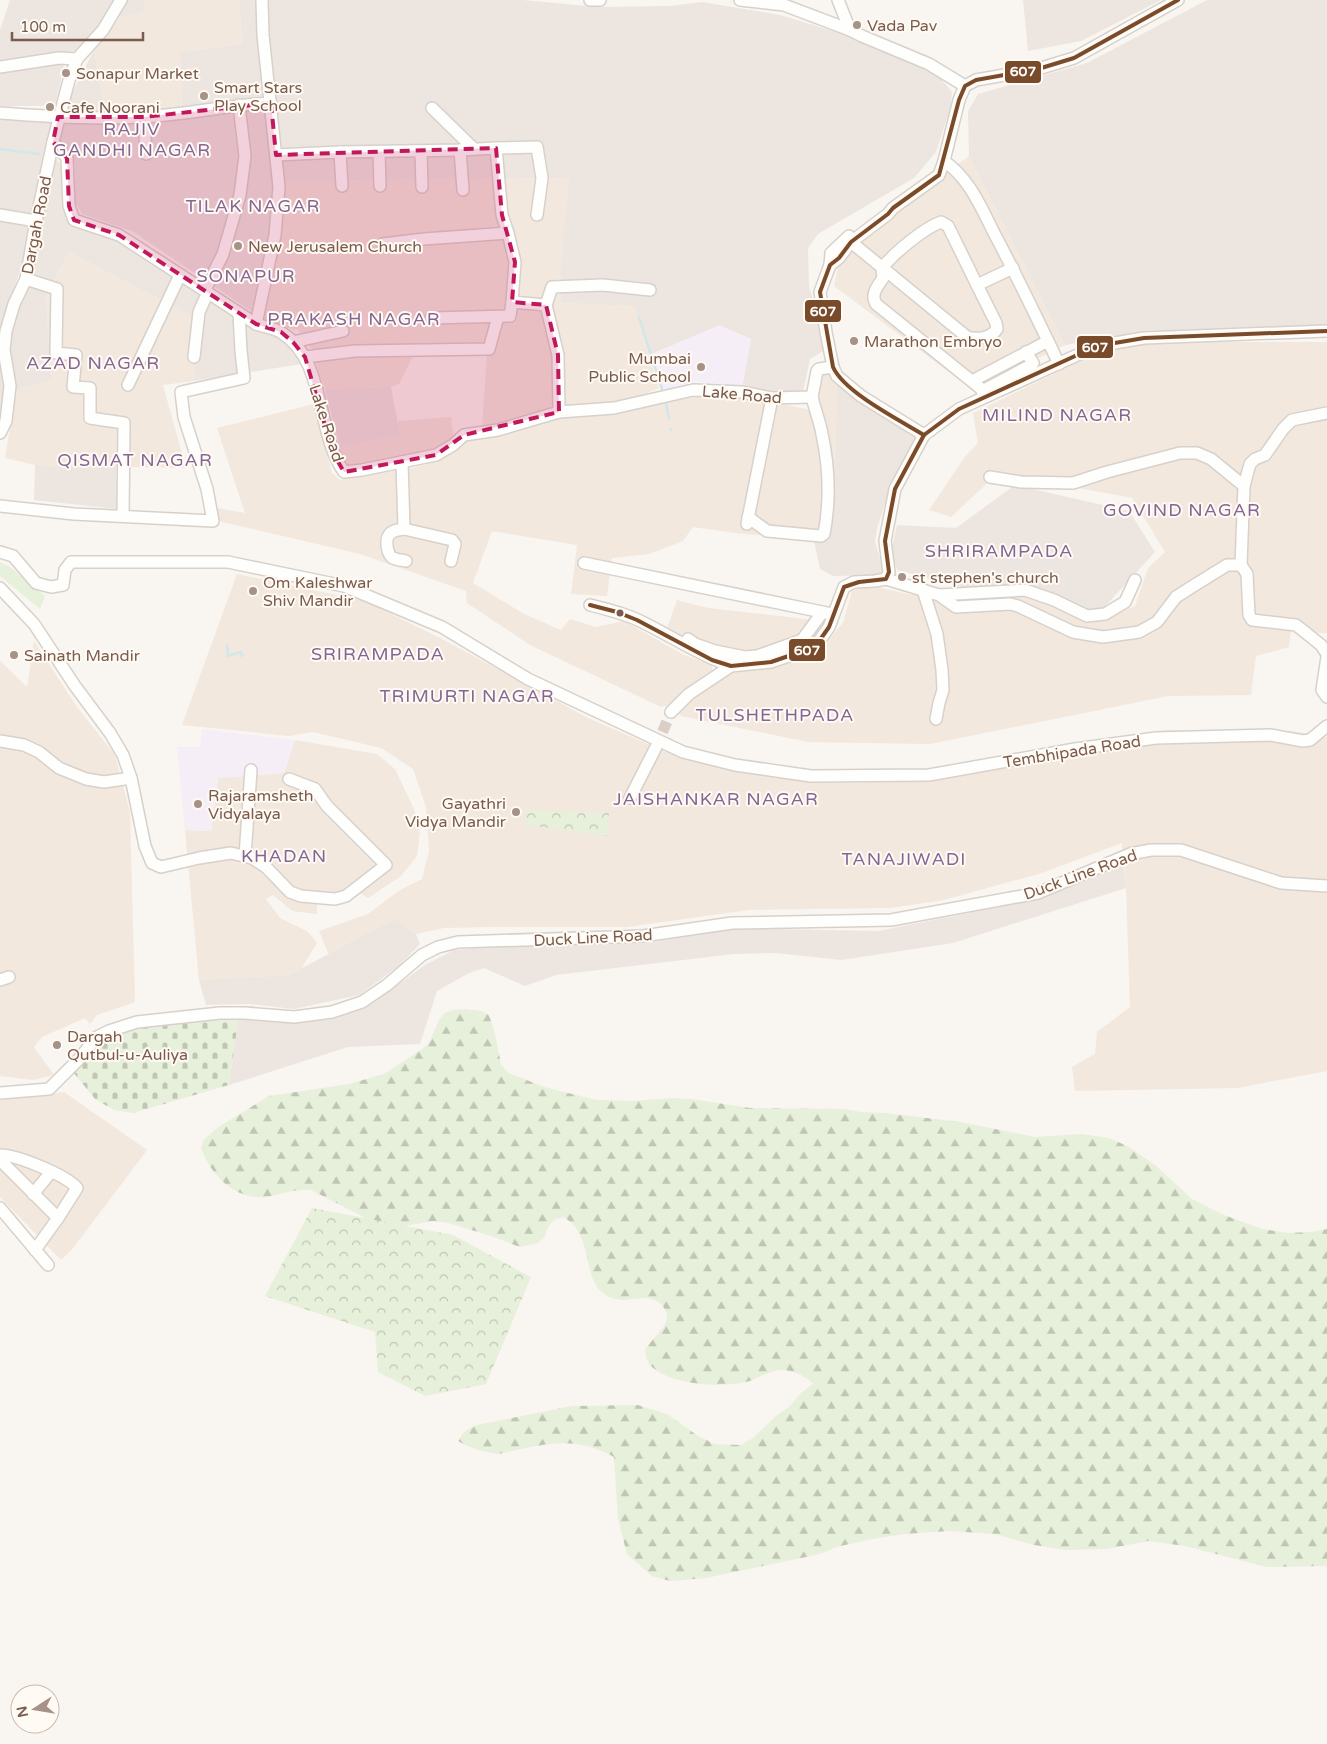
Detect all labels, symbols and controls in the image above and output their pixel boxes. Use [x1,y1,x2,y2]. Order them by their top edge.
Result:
scale bar [12,10,144,42]
place label: Vada Pav [867,16,938,36]
text: 100 m [20,18,66,36]
marker: Vada Pav [851,19,863,31]
line badge: 607 [1004,60,1042,84]
text: 607 [1010,63,1036,80]
place label: Sonapur Market [76,64,199,84]
marker: Sonapur Market [60,67,72,79]
place label: Smart Stars Play School [214,78,302,116]
marker: Smart Stars Play School [198,90,210,102]
place label: Cafe Noorani [60,98,160,118]
marker: Cafe Noorani [44,101,56,113]
district label: RAJIV GANDHI NAGAR [53,118,211,161]
street label: Dargah Road [18,174,56,276]
district label: TILAK NAGAR [186,195,320,217]
place label: New Jerusalem Church [248,237,422,257]
marker: New Jerusalem Church [232,240,244,252]
district label: SONAPUR [196,265,296,287]
line badge: 607 [804,299,842,323]
text: 607 [810,303,836,320]
district label: PRAKASH NAGAR [267,308,441,330]
place label: Marathon Embryo [864,332,1002,352]
marker: Marathon Embryo [848,335,860,347]
line badge: 607 [1076,335,1114,359]
text: 607 [1082,339,1108,356]
place label: Mumbai Public School [588,349,691,387]
district label: AZAD NAGAR [26,352,160,374]
marker: Mumbai Public School [695,361,707,373]
street label: Lake Road [304,382,348,465]
street label: Lake Road [701,382,783,408]
district label: MILIND NAGAR [982,404,1132,426]
district label: QISMAT NAGAR [57,449,213,471]
district label: GOVIND NAGAR [1103,499,1261,521]
district label: SHRIRAMPADA [925,540,1073,562]
place label: st stephen's church [912,568,1059,588]
marker: st stephen's church [896,571,908,583]
place label: Om Kaleshwar Shiv Mandir [263,573,373,611]
marker: Om Kaleshwar Shiv Mandir [247,585,259,597]
unlabelled marker [615,608,625,618]
line badge: 607 [788,638,826,662]
text: 607 [794,642,820,659]
district label: SRIRAMPADA [311,643,445,665]
place label: Sainath Mandir [24,646,141,666]
marker: Sainath Mandir [8,649,20,661]
district label: TRIMURTI NAGAR [379,685,555,707]
district label: TULSHETHPADA [695,704,855,726]
street label: Tembhipada Road [1002,731,1142,773]
place label: Rajaramsheth Vidyalaya [208,786,314,824]
district label: JAISHANKAR NAGAR [613,788,819,810]
place label: Gayathri Vidya Mandir [405,794,507,832]
marker: Rajaramsheth Vidyalaya [192,798,204,810]
marker: Gayathri Vidya Mandir [510,806,522,818]
district label: KHADAN [241,845,327,867]
street label: Duck Line Road [1021,845,1140,905]
district label: TANAJIWADI [842,848,966,870]
street label: Duck Line Road [533,925,653,951]
place label: Dargah Qutbul-u-Auliya [67,1027,188,1065]
marker: Dargah Qutbul-u-Auliya [51,1039,63,1051]
north arrow [10,1684,60,1734]
text: N [13,1704,32,1719]

